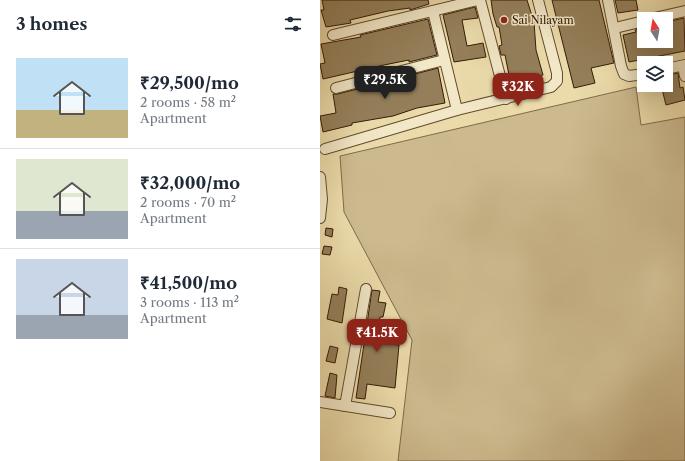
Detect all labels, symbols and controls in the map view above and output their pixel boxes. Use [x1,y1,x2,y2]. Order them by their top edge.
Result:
north arrow [637,12,673,48]
map controls [637,12,673,92]
icon: filters [282,13,304,35]
place label: Sai Nilayam [512,13,574,27]
text: 3 homes [16,14,87,34]
marker: Sai Nilayam [499,15,509,25]
button: layers [637,56,673,92]
pin: ₹29.5K [352,66,418,100]
text: ₹29.5K [363,71,407,87]
text: ₹29,500/mo [140,73,239,93]
pin: ₹32K [494,73,542,107]
icon: home [48,74,96,122]
text: ₹32K [502,78,534,94]
text: 2 rooms · 58 m² [140,94,236,110]
text: Apartment [140,110,207,126]
text: ₹32,000/mo [140,173,240,193]
icon: home [48,175,96,223]
text: 2 rooms · 70 m² [140,194,236,210]
text: Apartment [140,210,207,226]
text: ₹41,500/mo [140,273,237,293]
icon: home [48,275,96,323]
text: 3 rooms · 113 m² [140,294,239,310]
text: Apartment [140,310,207,326]
pin: ₹41.5K [344,319,410,353]
text: ₹41.5K [356,324,398,340]

